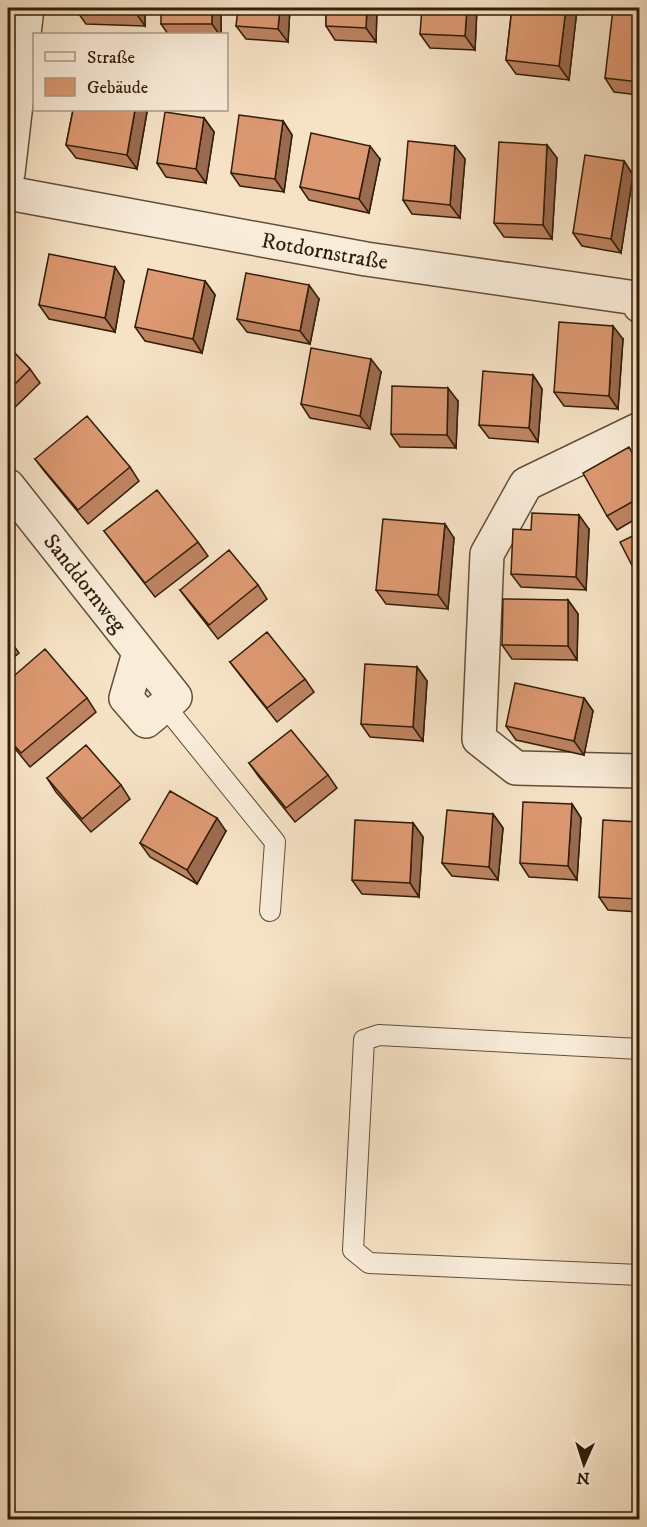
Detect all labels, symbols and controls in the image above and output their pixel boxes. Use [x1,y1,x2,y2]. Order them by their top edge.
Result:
legend [33,33,228,111]
text: Straße [87,47,135,69]
text: Gebäude [87,77,148,99]
street label: Rotdornstraße [259,227,390,276]
street label: Sanddornweg [38,528,132,638]
north arrow [554,1434,614,1494]
text: N [576,1468,590,1488]

